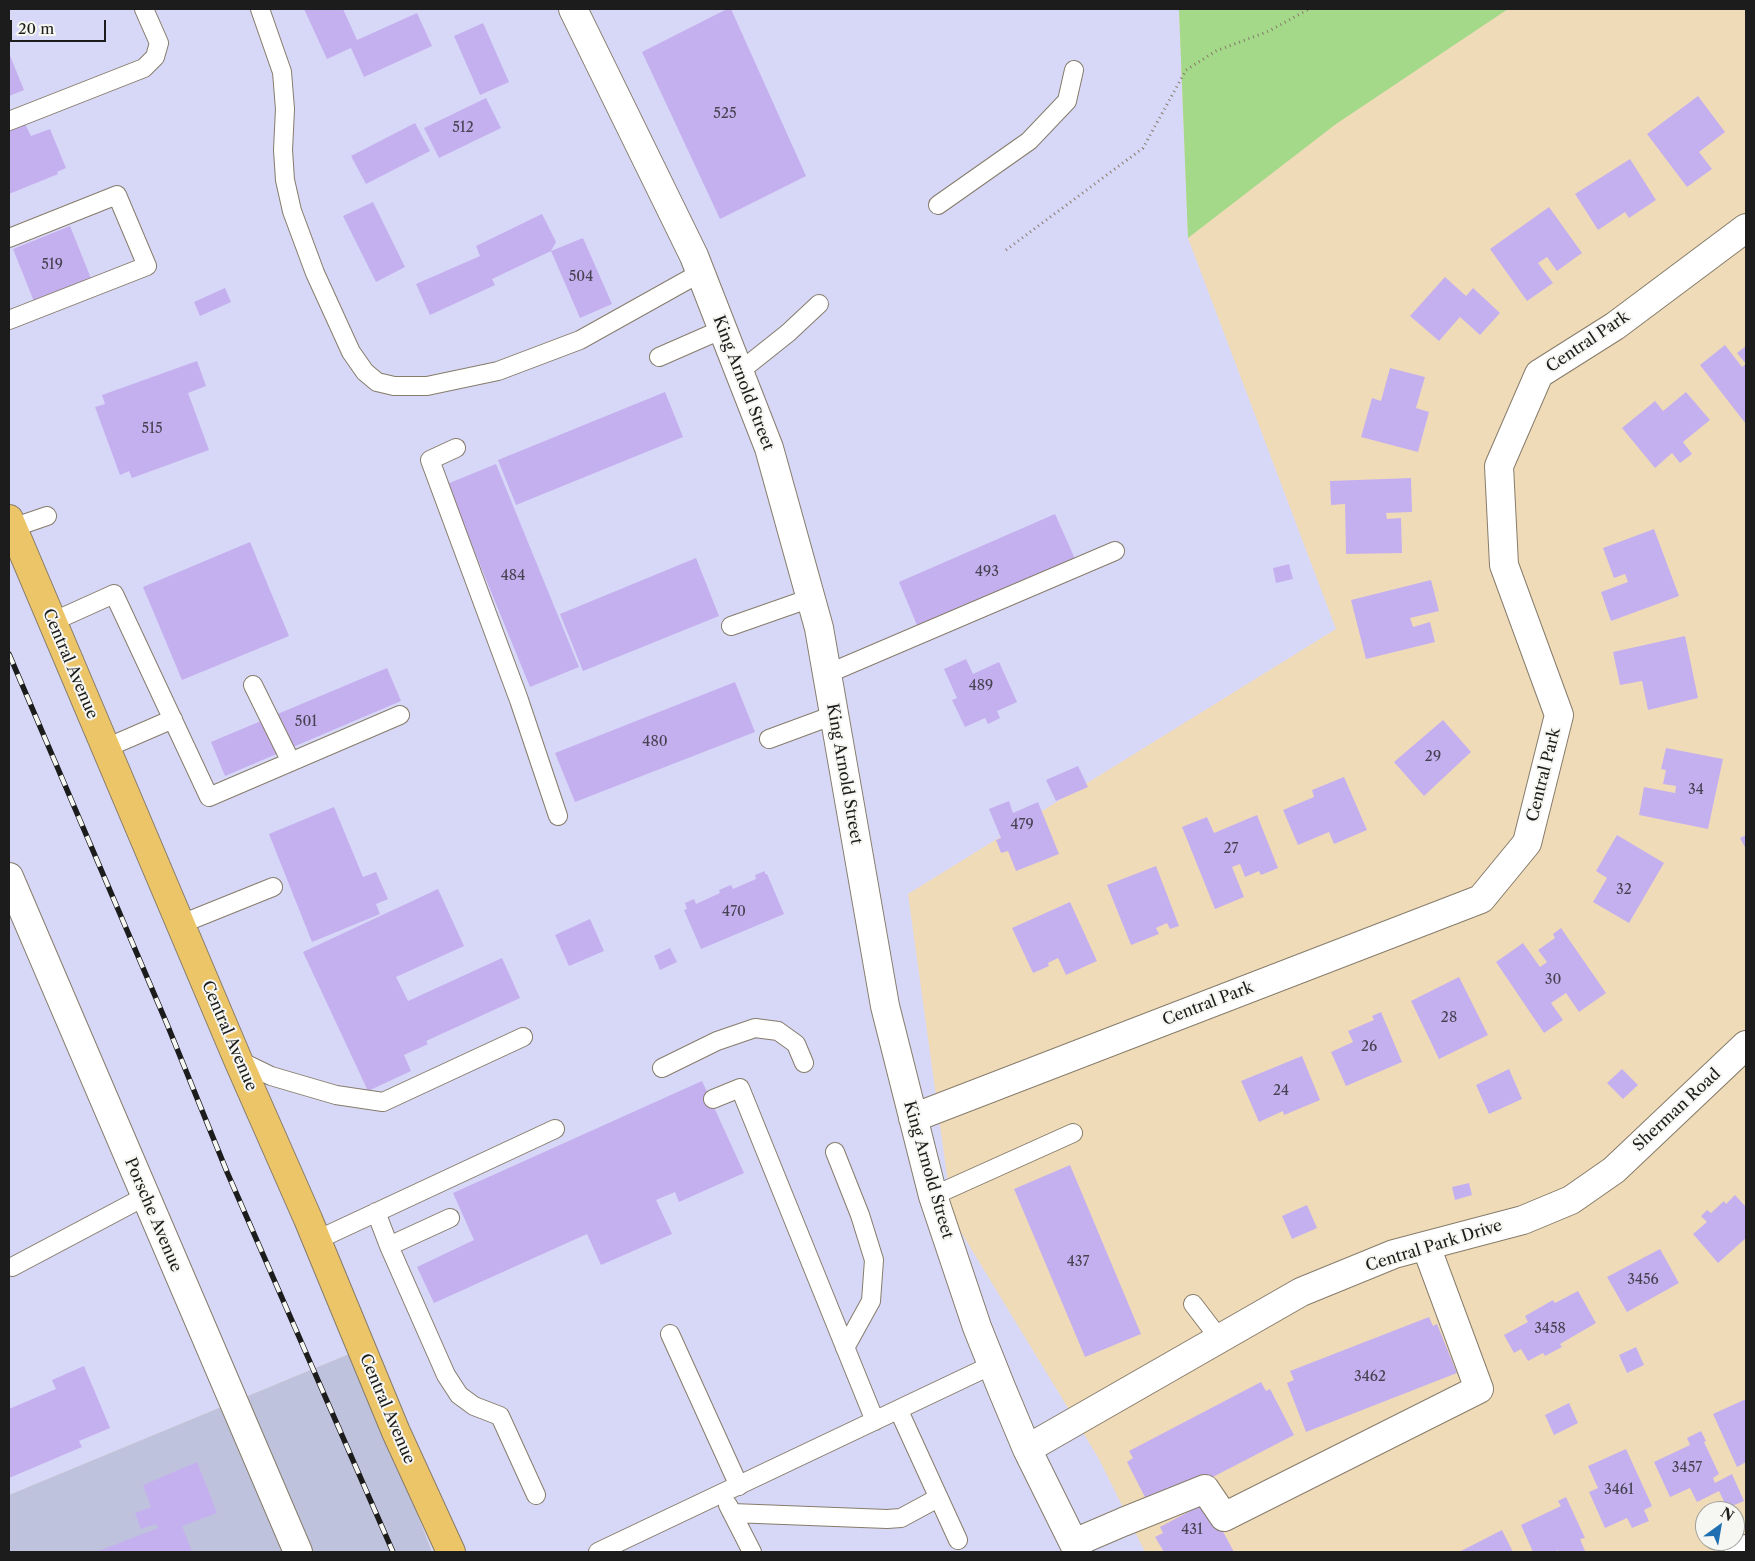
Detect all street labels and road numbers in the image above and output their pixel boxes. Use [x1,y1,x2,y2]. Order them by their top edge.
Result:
street label: Central Park [1543,307,1633,377]
street label: King Arnold Street [708,313,778,453]
street label: Central Avenue [38,606,102,722]
street label: King Arnold Street [822,702,866,846]
street label: Central Park [1523,726,1565,824]
street label: Central Avenue [197,978,261,1094]
street label: Central Park [1160,978,1256,1030]
street label: Sherman Road [1629,1065,1725,1155]
street label: King Arnold Street [899,1099,957,1241]
street label: Porsche Avenue [120,1155,186,1275]
street label: Central Park Drive [1363,1216,1505,1276]
street label: Central Avenue [355,1351,419,1467]

